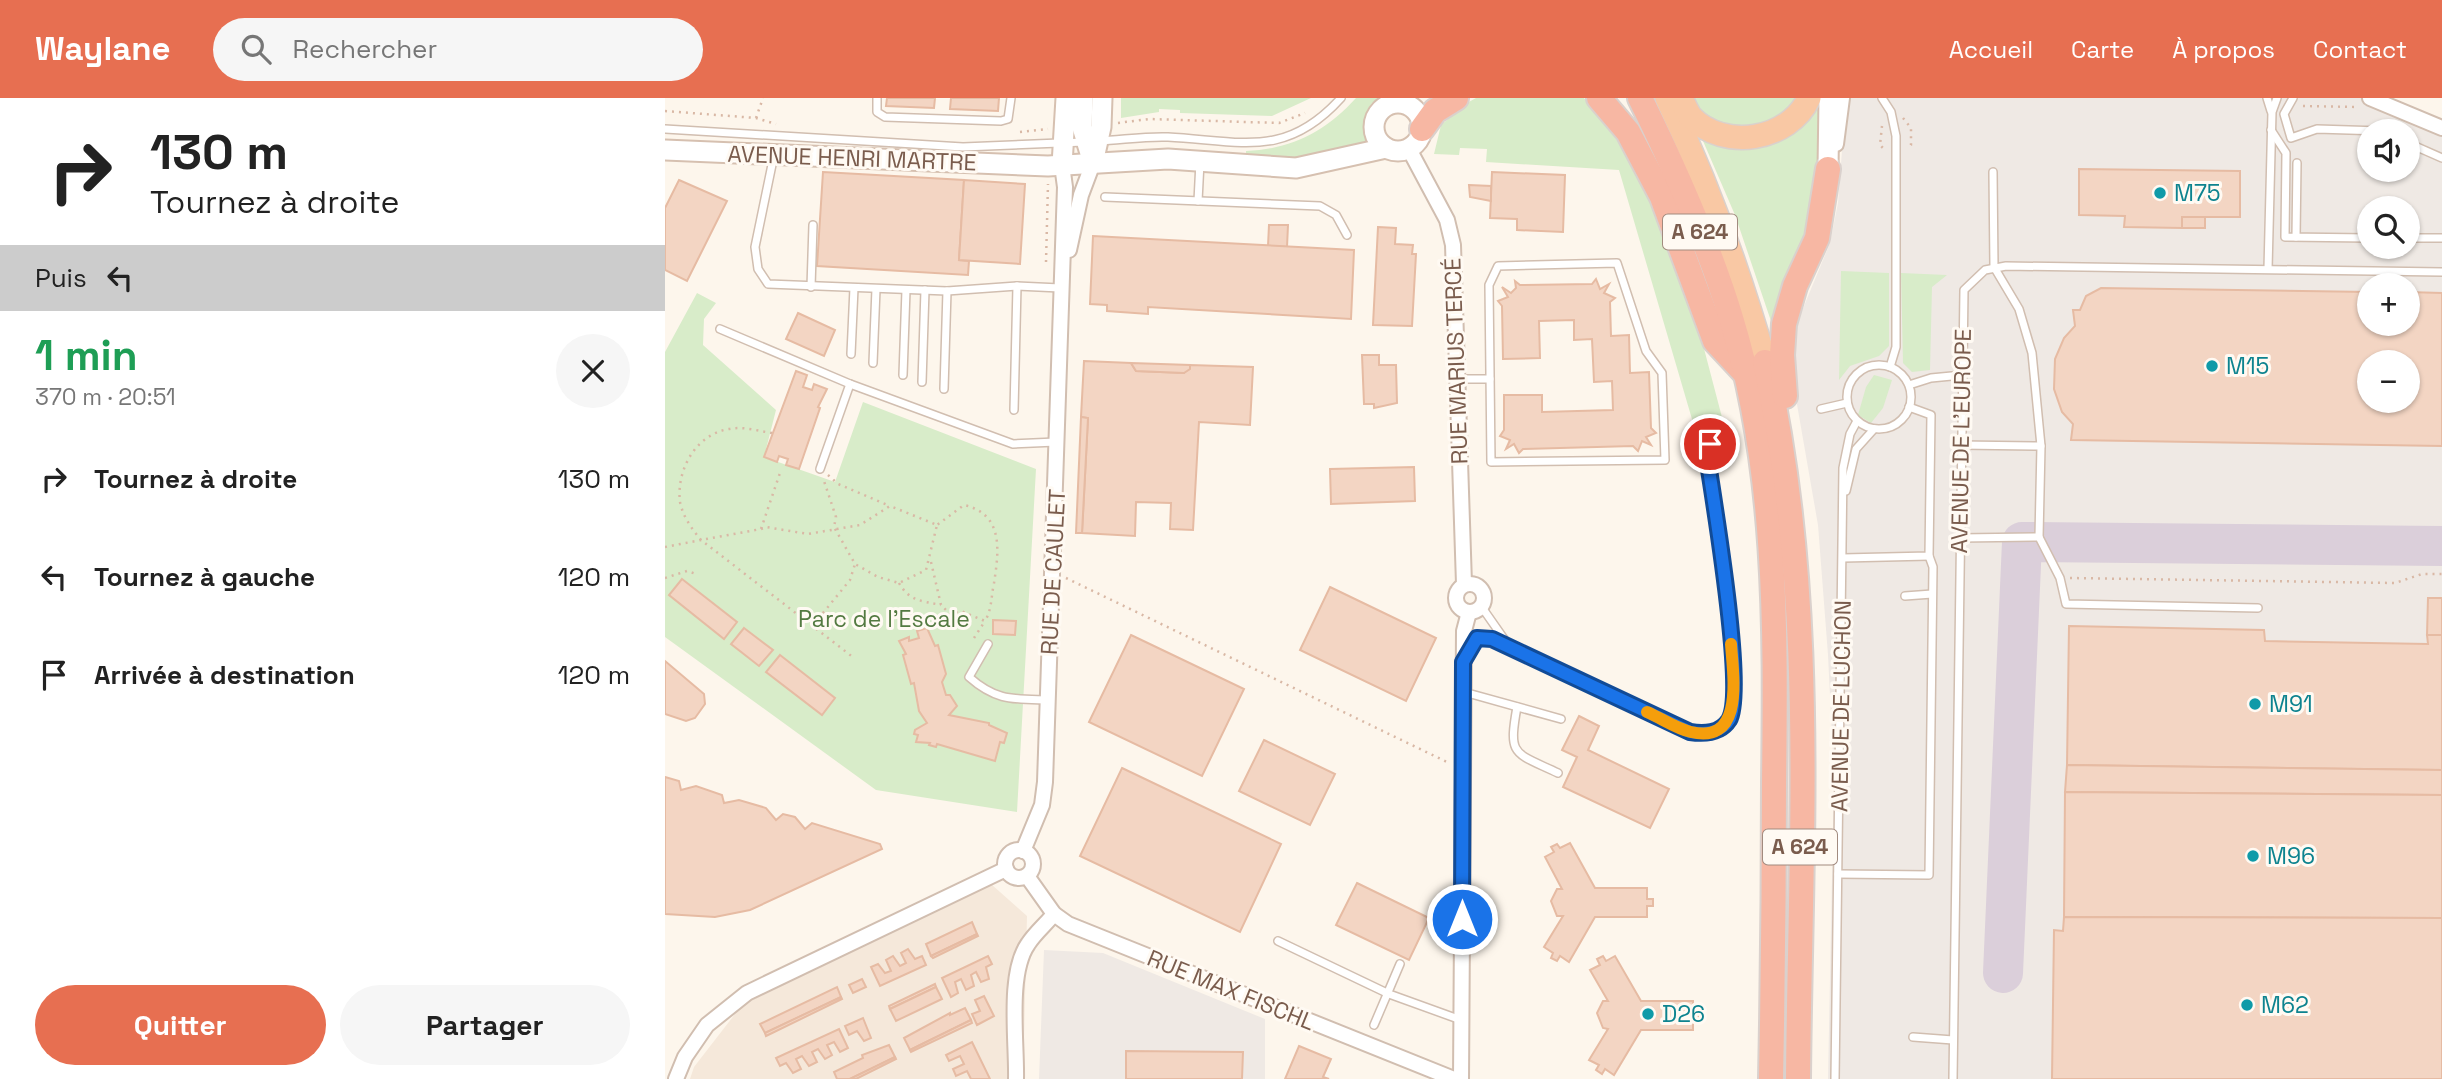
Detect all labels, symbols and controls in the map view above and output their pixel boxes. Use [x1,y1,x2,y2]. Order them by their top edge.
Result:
search box [213,18,703,81]
text: Waylane [35,28,171,70]
icon: search [237,30,275,68]
text: Rechercher [293,32,437,66]
text: Accueil [1949,34,2033,65]
text: Carte [2071,34,2134,65]
text: À propos [2172,34,2275,65]
text: Contact [2313,34,2407,65]
map controls [2357,119,2420,413]
button: sound [2357,119,2420,182]
text: 130 m [150,121,288,183]
icon: right [35,126,126,217]
street label: AVENUE HENRI MARTRE [727,139,977,177]
place label: M75 [2174,178,2221,208]
text: Tournez à droite [150,182,399,222]
marker: M75 [2152,185,2168,201]
button: search [2357,196,2420,259]
road number: A 624 [1663,214,1737,250]
street label: RUE MARIUS TERCÉ [1437,257,1475,465]
icon: left [101,259,139,297]
text: Puis [35,261,87,295]
button: + [2357,273,2420,336]
street label: AVENUE DE L'EUROPE [1944,328,1978,554]
text: 1 min [35,329,138,382]
button: close [556,334,630,408]
button: − [2357,350,2420,413]
place label: M15 [2226,351,2269,381]
marker: M15 [2204,358,2220,374]
text: 370 m · 20:51 [35,382,176,412]
pin [1680,414,1740,474]
icon: arrive [1691,425,1729,463]
icon: right [35,460,73,498]
text: Tournez à droite [94,462,297,496]
text: 130 m [558,462,630,496]
street label: RUE DE CAULET [1034,488,1072,656]
icon: left [35,558,73,596]
text: Tournez à gauche [94,560,315,594]
text: 120 m [558,560,630,594]
street label: AVENUE DE LUCHON [1824,600,1858,812]
park label: Parc de l’Escale [798,604,970,634]
icon: arrive [35,656,73,694]
text: Arrivée à destination [94,658,355,692]
text: 120 m [558,658,630,692]
place label: M91 [2269,689,2313,719]
marker: M91 [2247,696,2263,712]
road number: A 624 [1763,830,1837,864]
place label: M96 [2267,841,2315,871]
marker: M96 [2245,848,2261,864]
position arrow [1425,882,1499,956]
street label: RUE MAX FISCHL [1143,943,1319,1037]
button: Quitter [35,985,326,1065]
button: Partager [340,985,630,1065]
place label: M62 [2261,990,2309,1020]
marker: M62 [2239,997,2255,1013]
place label: D26 [1662,999,1705,1029]
marker: D26 [1640,1006,1656,1022]

